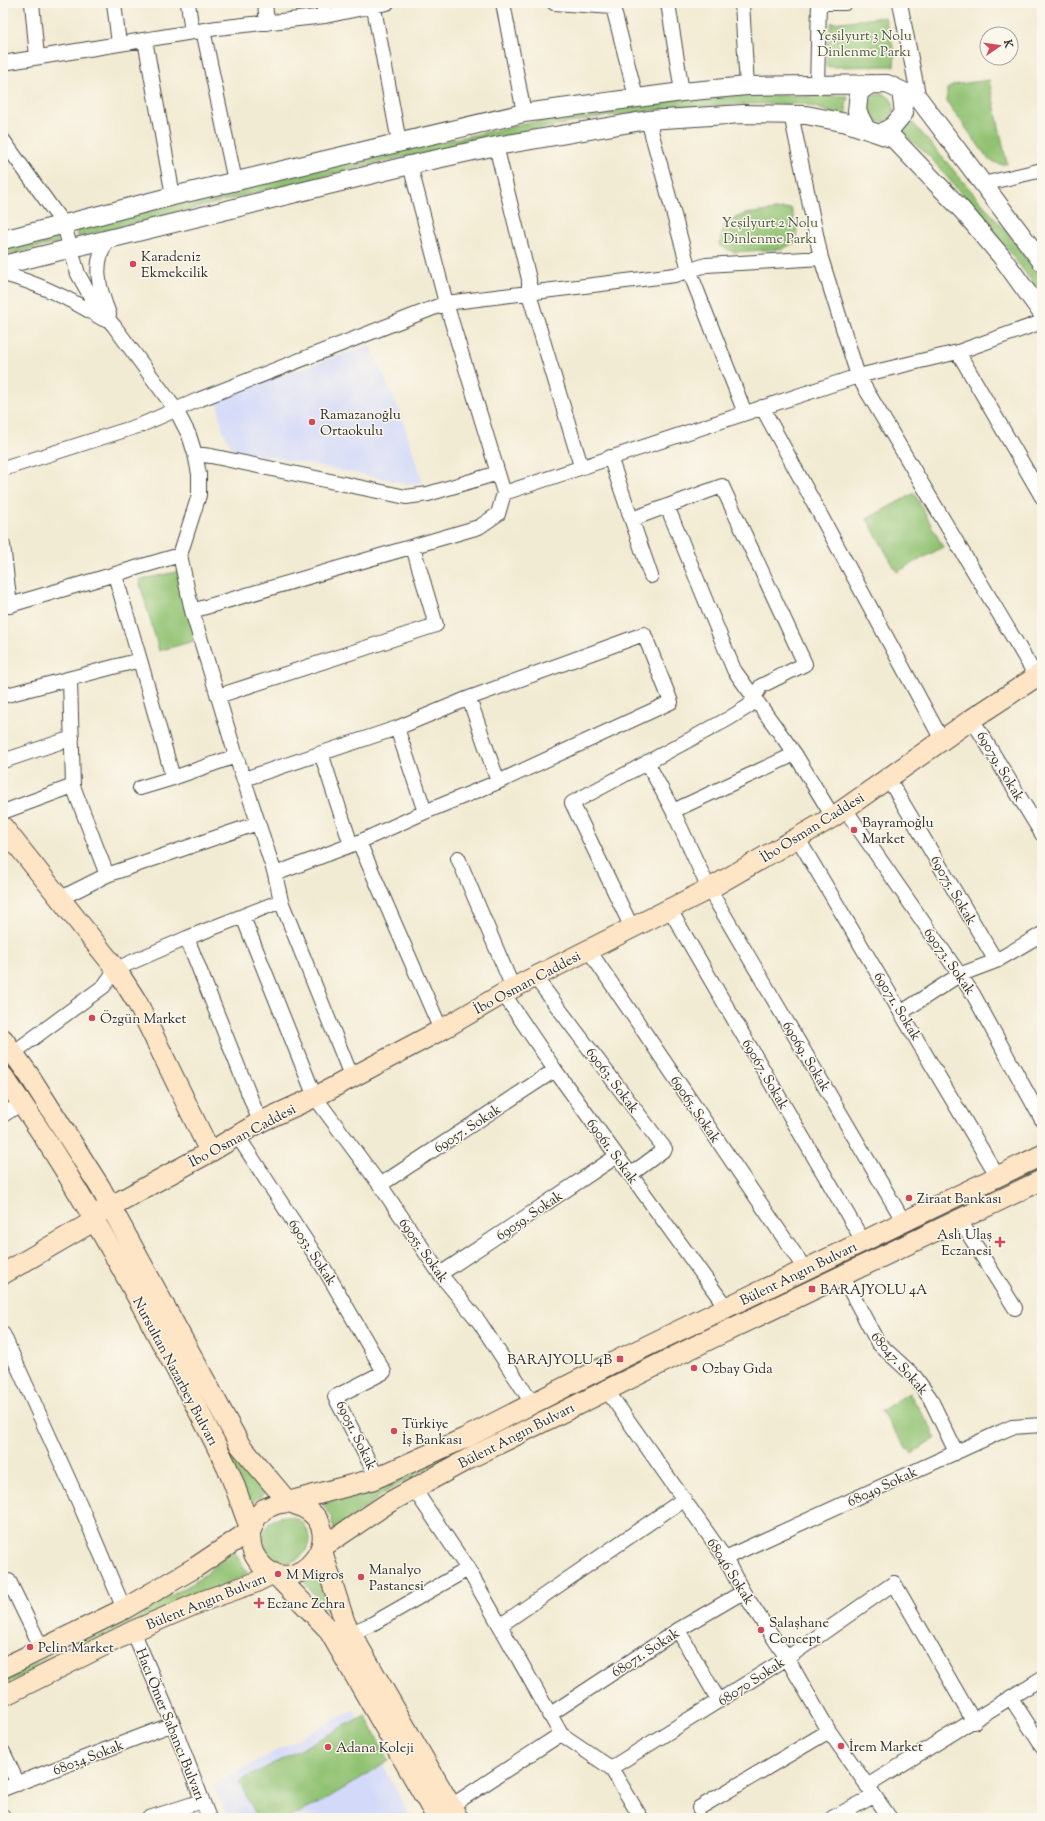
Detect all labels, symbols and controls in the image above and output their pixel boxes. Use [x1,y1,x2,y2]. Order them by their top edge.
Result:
north arrow [979,26,1019,66]
park label: Yeşilyurt 3 Nolu Dinlenme Parkı [816,27,912,63]
text: K [999,37,1016,50]
park label: Yeşilyurt 2 Nolu Dinlenme Parkı [722,214,818,250]
place label: Karadeniz Ekmekcilik [141,248,209,284]
marker: Karadeniz Ekmekcilik [128,259,138,269]
place label: Ramazanoğlu Ortaokulu [320,406,401,442]
marker: Ramazanoğlu Ortaokulu [307,417,317,427]
street label: 69079. Sokak [970,728,1028,806]
street label: İbo Osman Caddesi [757,789,869,869]
place label: Bayramoğlu Market [862,814,934,850]
marker: Bayramoğlu Market [849,825,859,835]
street label: 69075. Sokak [924,853,980,930]
street label: 69073. Sokak [918,924,979,1000]
street label: İbo Osman Caddesi [471,947,585,1020]
street label: 69071. Sokak [868,969,925,1046]
place label: Özgün Market [100,1009,187,1030]
marker: Özgün Market [87,1013,97,1023]
street label: 69069. Sokak [776,1018,834,1096]
street label: 69067. Sokak [736,1036,793,1114]
street label: 69063. Sokak [580,1044,643,1119]
street label: 69065. Sokak [665,1073,724,1148]
street label: İbo Osman Caddesi [186,1100,300,1173]
street label: 69057. Sokak [431,1100,506,1159]
street label: 69061. Sokak [581,1115,642,1189]
street label: 69059. Sokak [493,1187,568,1246]
place label: Ziraat Bankası [917,1190,1002,1210]
marker: Ziraat Bankası [904,1193,914,1203]
street label: 69055. Sokak [393,1215,452,1288]
street label: 69053. Sokak [282,1216,341,1291]
place label: Aslı Ulaş Eczanesi [937,1226,992,1262]
marker: Aslı Ulaş Eczanesi [995,1237,1005,1247]
street label: Bülent Angın Bulvarı [737,1238,861,1312]
place label: BARAJYOLU 4A [820,1281,928,1301]
marker: BARAJYOLU 4A [807,1284,817,1294]
street label: Nursultan Nazarbey Bulvarı [126,1294,222,1450]
street label: 68047. Sokak [865,1328,932,1401]
place label: BARAJYOLU 4B [507,1351,612,1371]
marker: BARAJYOLU 4B [615,1354,625,1364]
place label: Ozbay Gıda [702,1360,773,1380]
marker: Ozbay Gıda [689,1363,699,1373]
street label: 69051. Sokak [330,1398,381,1474]
street label: Bülent Angın Bulvarı [455,1399,579,1475]
place label: Türkiye İş Bankası [402,1415,462,1451]
marker: Türkiye İş Bankası [389,1426,399,1436]
street label: 68049 Sokak [845,1463,921,1513]
street label: 68046 Sokak [701,1535,758,1610]
place label: Manalyo Pastanesi [369,1561,424,1597]
place label: M Migros [286,1566,344,1586]
marker: M Migros [273,1569,283,1579]
street label: Bülent Angın Bulvarı [144,1570,270,1636]
marker: Manalyo Pastanesi [356,1572,366,1582]
place label: Eczane Zehra [267,1595,346,1615]
marker: Eczane Zehra [254,1598,264,1608]
place label: Salaşhane Concept [769,1614,829,1650]
street label: 68071. Sokak [608,1624,684,1683]
marker: Salaşhane Concept [756,1625,766,1635]
place label: Pelin Market [38,1639,114,1659]
marker: Pelin Market [25,1642,35,1652]
street label: Hacı Ömer Sabancı Bulvarı [129,1645,210,1804]
street label: 68070 Sokak [715,1653,790,1712]
street label: 68034 Sokak [50,1736,128,1782]
place label: İrem Market [849,1738,923,1758]
place label: Adana Koleji [336,1739,414,1759]
marker: İrem Market [836,1741,846,1751]
marker: Adana Koleji [323,1742,333,1752]

